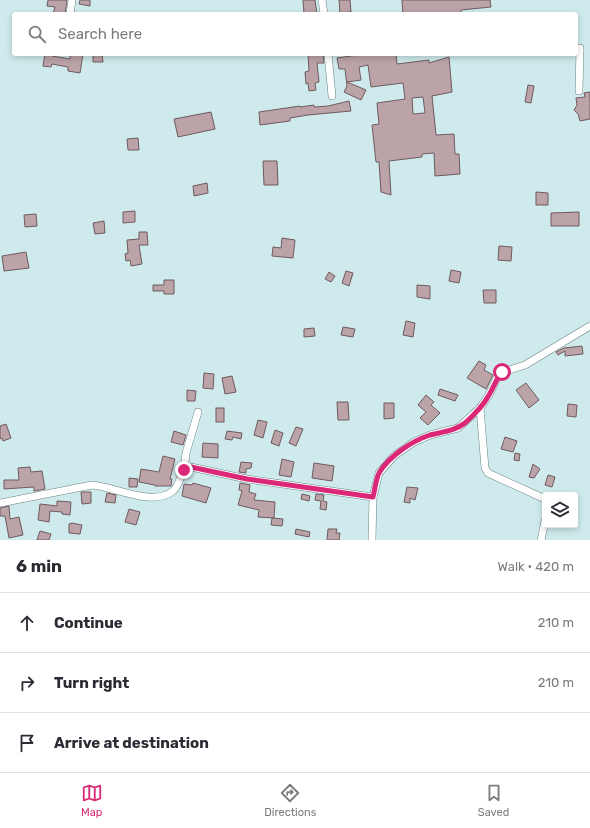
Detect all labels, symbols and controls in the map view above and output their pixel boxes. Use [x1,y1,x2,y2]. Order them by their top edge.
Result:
search box [12,12,578,56]
icon: search [26,23,48,45]
text: Search here [58,25,142,43]
route start [493,363,511,381]
route end [175,461,193,479]
map controls [542,492,578,528]
button: layers [542,492,578,528]
text: 6 min [16,556,62,576]
text: Walk · 420 m [498,559,574,574]
icon: ahead [16,612,38,634]
text: Continue [54,614,123,632]
text: 210 m [538,615,574,630]
icon: right [16,672,38,694]
text: Turn right [54,674,129,692]
text: 210 m [538,675,574,690]
icon: arrive [16,732,38,754]
text: Arrive at destination [54,734,209,752]
tab: Map [81,782,103,819]
tab: Directions [264,782,316,819]
tab: Saved [478,782,509,819]

